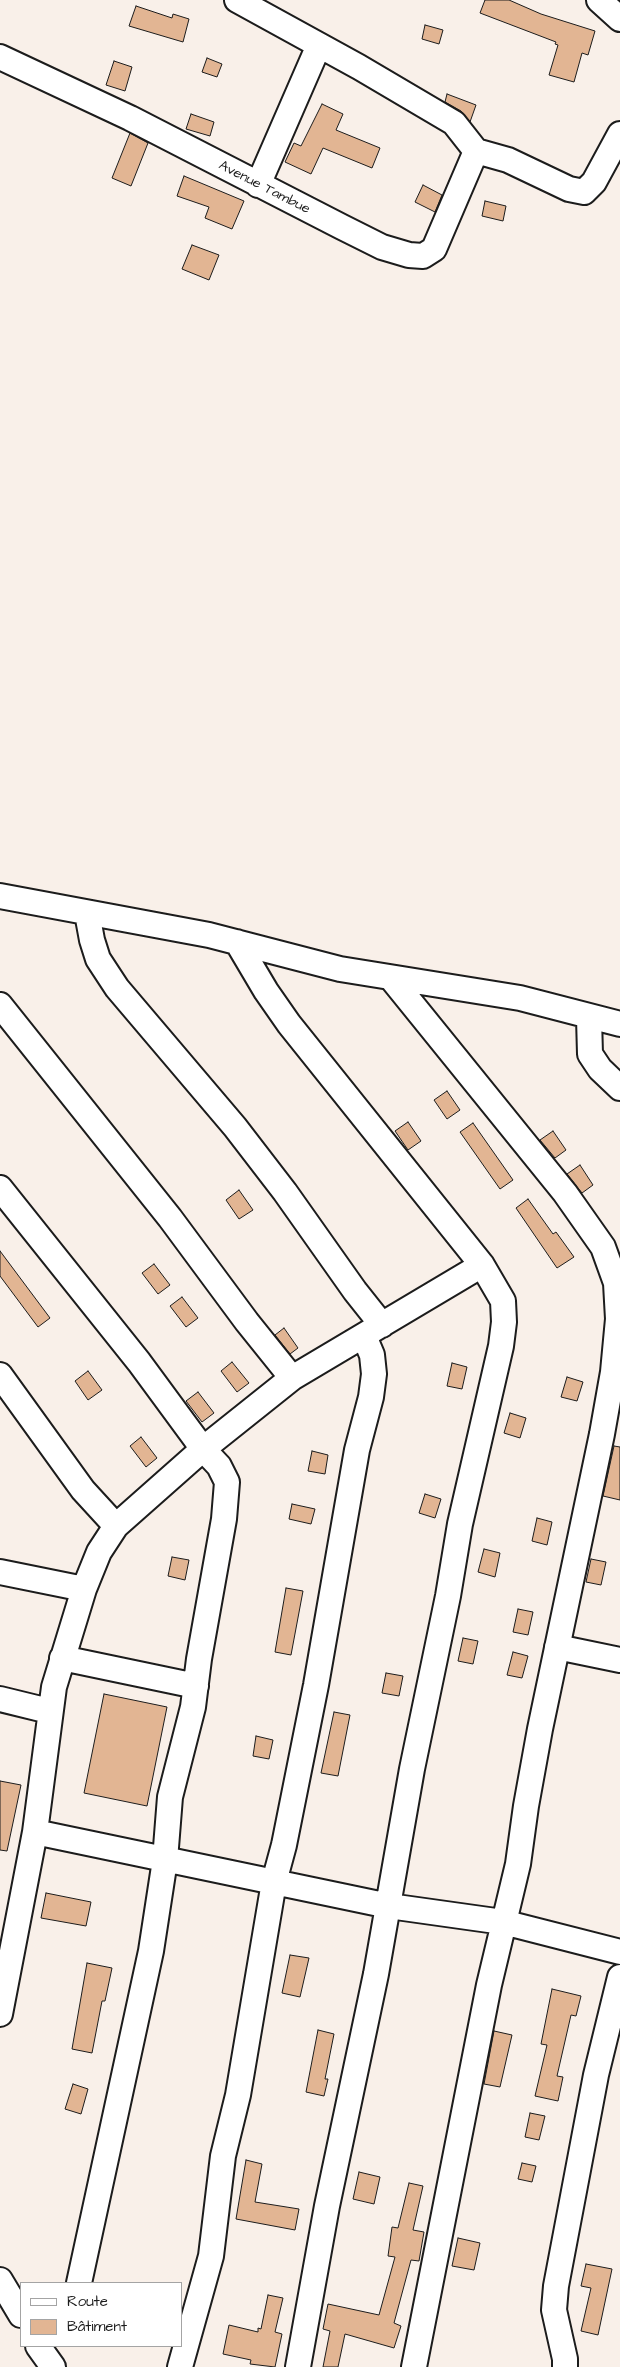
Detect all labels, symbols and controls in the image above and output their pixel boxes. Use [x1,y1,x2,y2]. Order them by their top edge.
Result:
street label: Avenue Tambue [215,158,313,218]
legend [20,2282,182,2347]
text: Route [67,2291,108,2312]
text: Bâtiment [67,2316,127,2337]

